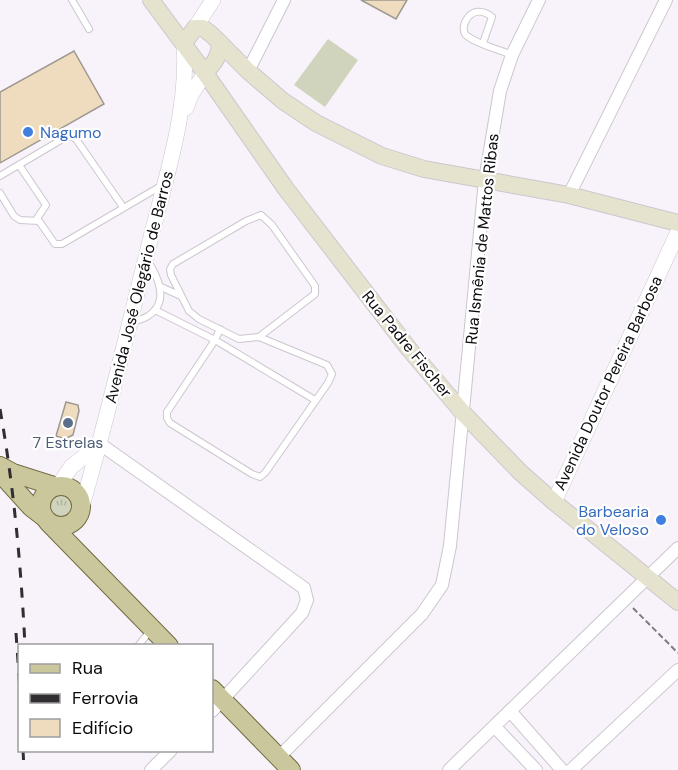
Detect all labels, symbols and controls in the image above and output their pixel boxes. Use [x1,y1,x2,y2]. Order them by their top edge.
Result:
place label: Nagumo [40,122,102,143]
marker: Nagumo [21,125,35,139]
street label: Rua Ismênia de Mattos Ribas [460,132,504,346]
street label: Avenida José Olegário de Barros [100,169,178,405]
street label: Avenida Doutor Pereira Barbosa [549,272,667,494]
street label: Rua Padre Fischer [357,286,457,402]
marker: 7 Estrelas [61,416,75,430]
place label: 7 Estrelas [33,432,103,453]
place label: Barbearia do Veloso [576,501,649,540]
marker: Barbearia do Veloso [654,513,668,527]
legend [18,644,213,752]
text: Rua [72,656,103,680]
text: Ferrovia [72,686,138,710]
text: Edifício [72,716,133,740]

